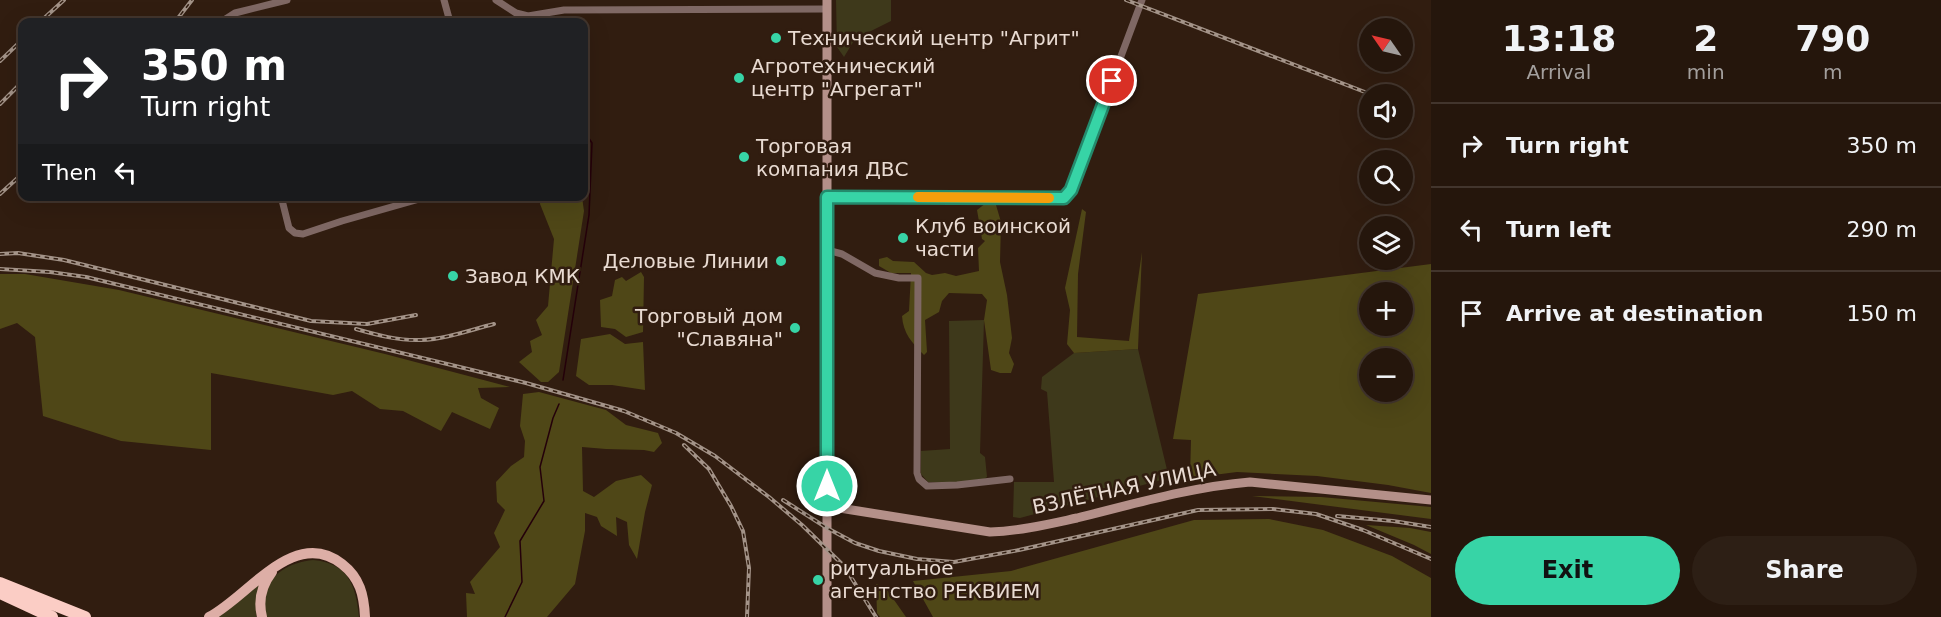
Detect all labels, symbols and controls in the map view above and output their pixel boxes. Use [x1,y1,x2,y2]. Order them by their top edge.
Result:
north arrow [1359,18,1413,72]
map controls [1359,18,1413,402]
text: 13:18 [1502,18,1616,59]
text: 2 [1693,18,1718,59]
text: 790 [1795,18,1870,59]
place label: Технический центр "Агрит" [787,26,1080,50]
marker: Технический центр "Агрит" [769,31,783,45]
text: 350 m [141,41,287,90]
icon: right [42,42,120,120]
place label: Агротехнический центр "Агрегат" [751,54,935,101]
pin [1086,55,1137,106]
text: Arrival [1526,60,1591,84]
text: min [1687,60,1725,84]
text: m [1823,60,1843,84]
icon: arrive [1095,64,1128,97]
marker: Агротехнический центр "Агрегат" [732,71,746,85]
button: sound [1359,84,1413,138]
text: Turn right [141,91,270,122]
icon: right [1455,129,1488,162]
text: Turn right [1506,133,1629,158]
text: 350 m [1847,133,1917,158]
place label: Торговая компания ДВС [755,134,909,181]
marker: Торговая компания ДВС [737,150,751,164]
button: search [1359,150,1413,204]
icon: left [109,156,142,189]
text: Then [42,160,97,185]
icon: left [1455,213,1488,246]
place label: Клуб воинской части [915,214,1071,261]
button: layers [1359,216,1413,270]
text: Turn left [1506,217,1611,242]
text: 290 m [1847,217,1917,242]
marker: Клуб воинской части [896,231,910,245]
place label: Деловые Линии [603,249,769,273]
marker: Деловые Линии [774,254,788,268]
place label: Завод КМК [465,264,580,288]
marker: Завод КМК [446,269,460,283]
button: + [1359,282,1413,336]
icon: arrive [1455,297,1488,330]
text: Arrive at destination [1506,301,1763,326]
text: 150 m [1847,301,1917,326]
place label: Торговый дом "Славяна" [634,304,783,351]
marker: Торговый дом "Славяна" [788,321,802,335]
button: − [1359,348,1413,402]
position arrow [795,454,859,518]
street label: ВЗЛЁТНАЯ УЛИЦА [1030,457,1218,519]
button: Exit [1455,536,1680,605]
button: Share [1692,536,1917,605]
place label: ритуальное агентство РЕКВИЕМ [830,556,1040,603]
marker: ритуальное агентство РЕКВИЕМ [811,573,825,587]

